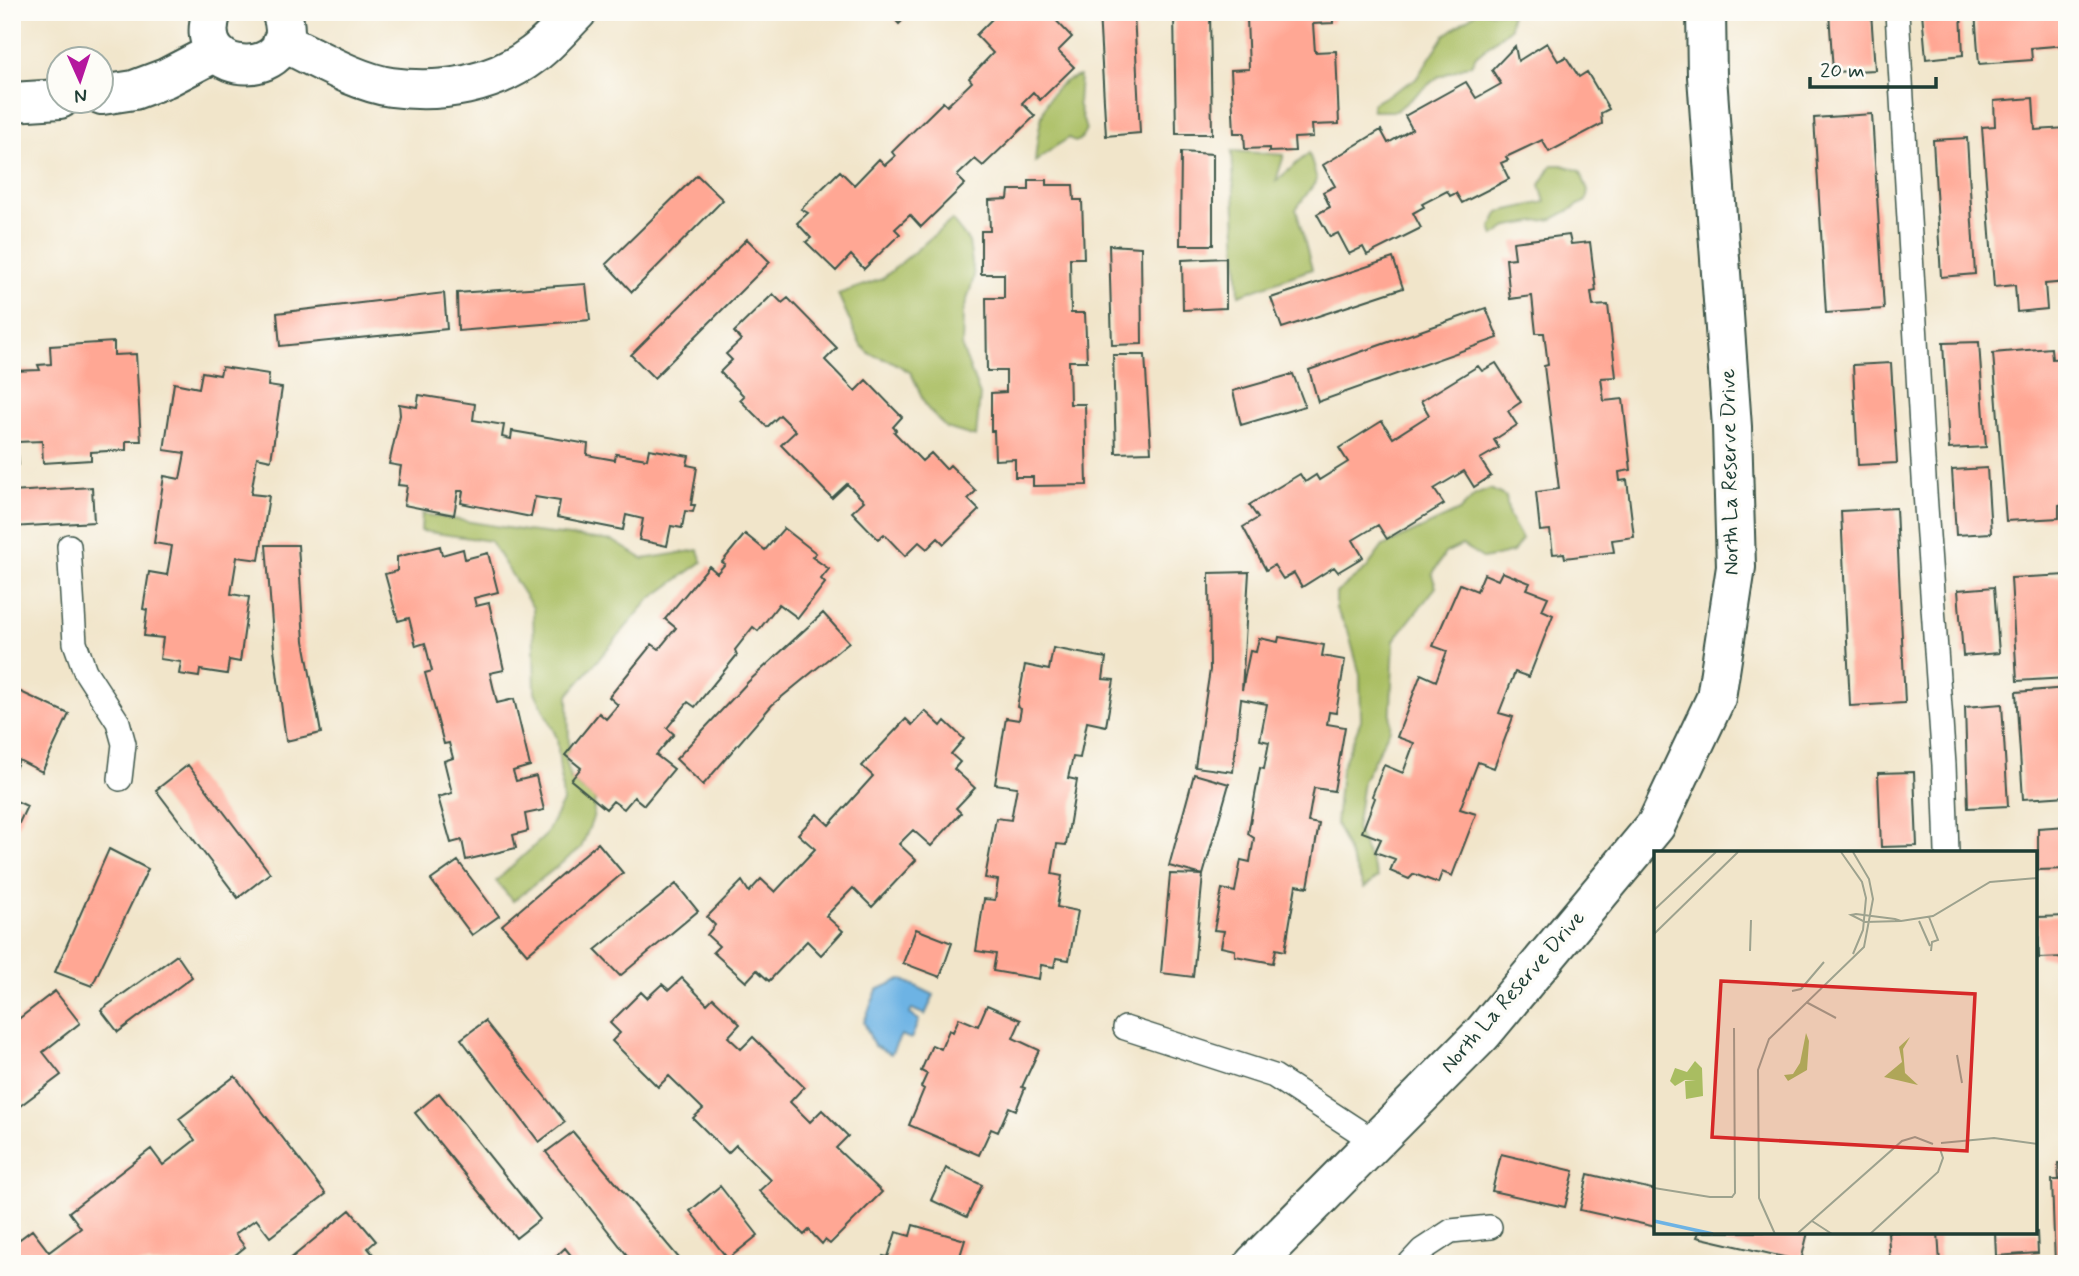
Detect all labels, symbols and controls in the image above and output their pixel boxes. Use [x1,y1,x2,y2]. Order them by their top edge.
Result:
north arrow [46,46,116,116]
scale bar [1810,46,1936,90]
text: 20 m [1820,57,1865,85]
text: N [74,83,88,108]
street label: North La Reserve Drive [1714,368,1746,576]
inset map [1654,851,2037,1234]
street label: North La Reserve Drive [1435,905,1591,1079]

